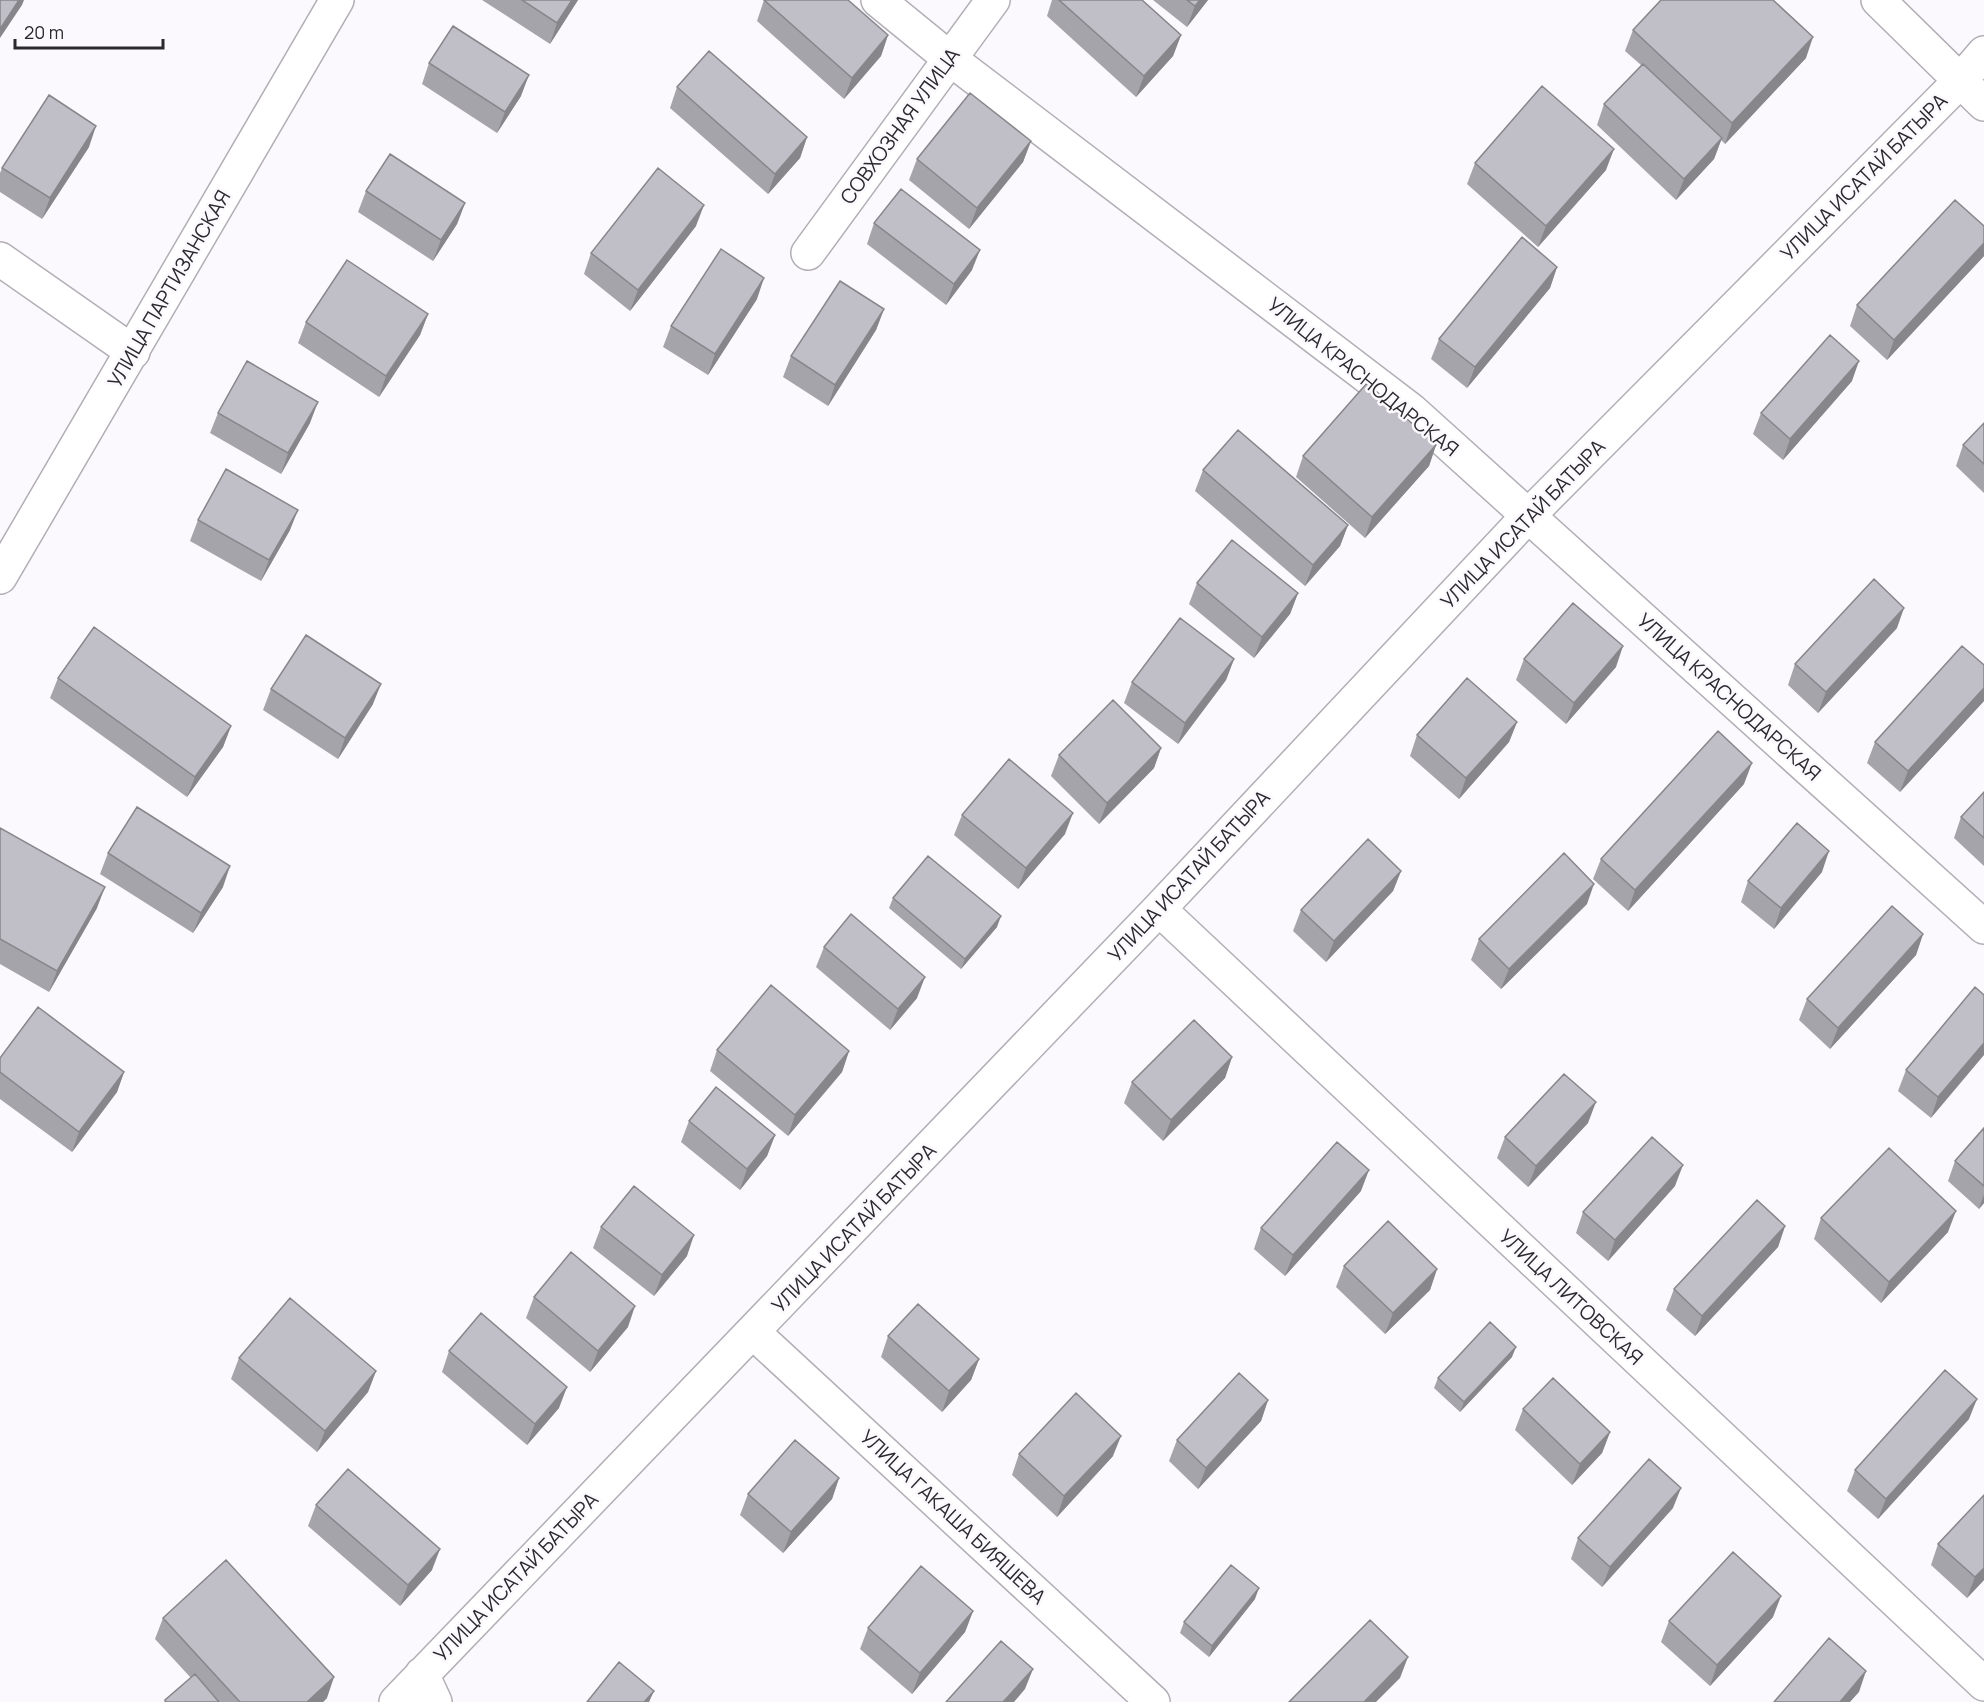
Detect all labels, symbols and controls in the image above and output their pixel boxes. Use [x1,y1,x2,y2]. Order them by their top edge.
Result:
scale bar [15,12,164,50]
text: 20 m [24,20,64,44]
street label: СОВХОЗНАЯ УЛИЦА [834,42,966,209]
street label: УЛИЦА ИСАТАЙ БАТЫРА [1774,87,1953,266]
street label: УЛИЦА ПАРТИЗАНСКАЯ [101,185,236,392]
street label: УЛИЦА КРАСНОДАРСКАЯ [1262,291,1465,462]
street label: УЛИЦА ИСАТАЙ БАТЫРА [1434,433,1611,614]
street label: УЛИЦА КРАСНОДАРСКАЯ [1632,607,1827,786]
street label: УЛИЦА ИСАТАЙ БАТЫРА [1102,784,1276,967]
street label: УЛИЦА ИСАТАЙ БАТЫРА [765,1137,942,1318]
street label: УЛИЦА ЛИТОВСКАЯ [1494,1223,1649,1370]
street label: УЛИЦА ГАКАША БИЯШЕВА [855,1423,1052,1610]
street label: УЛИЦА ИСАТАЙ БАТЫРА [427,1486,604,1667]

